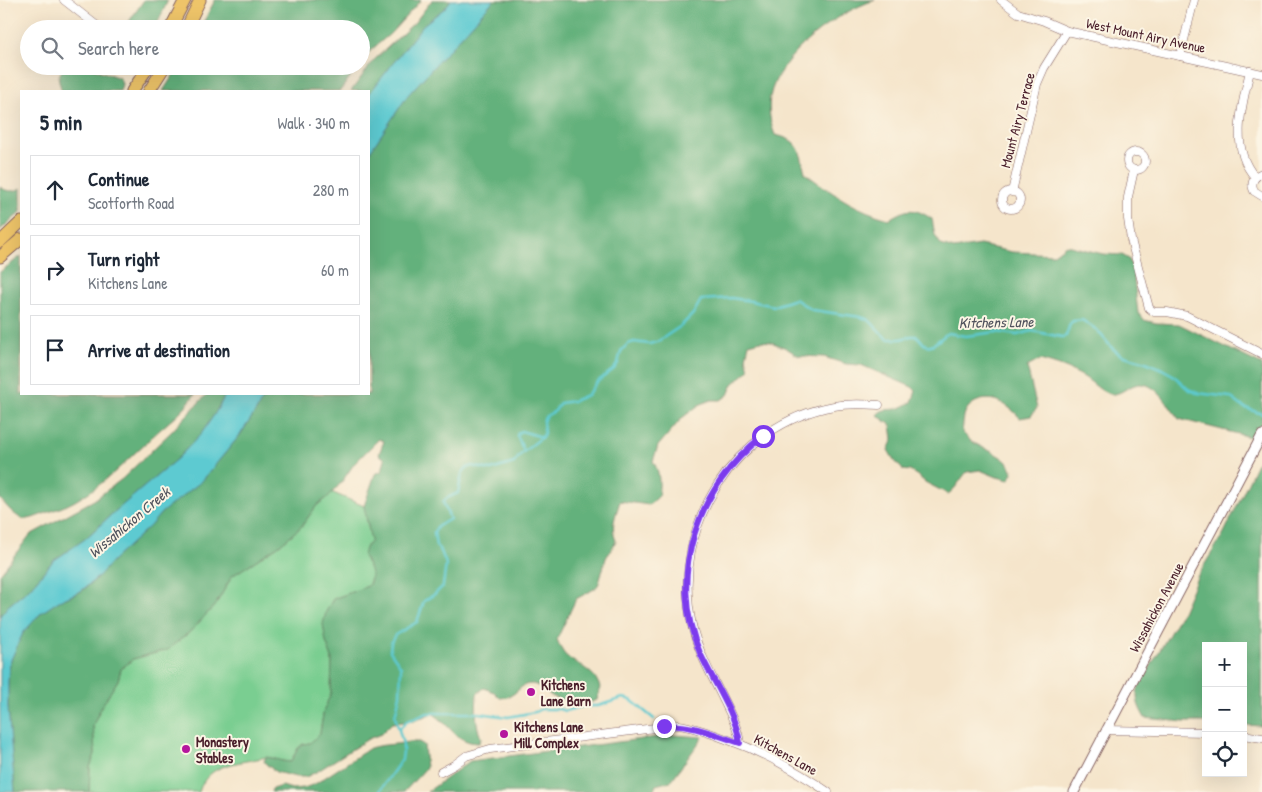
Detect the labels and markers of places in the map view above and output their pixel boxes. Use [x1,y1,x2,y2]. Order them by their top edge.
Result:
place label: Kitchens Lane Barn [541,675,591,710]
marker: Kitchens Lane Barn [525,686,537,698]
place label: Kitchens Lane Mill Complex [514,717,584,754]
marker: Kitchens Lane Mill Complex [498,728,510,740]
place label: Monastery Stables [196,732,249,767]
marker: Monastery Stables [180,743,192,755]

